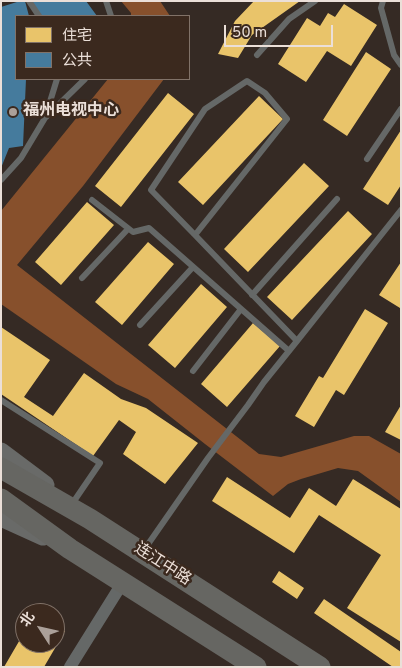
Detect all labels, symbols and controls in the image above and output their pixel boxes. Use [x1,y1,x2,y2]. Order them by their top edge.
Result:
legend [15,15,190,80]
scale bar [227,15,336,47]
text: 50 m [232,24,267,43]
text: 住宅 [62,27,92,46]
text: 公共 [62,52,92,71]
place label: 福州电视中心 [23,102,119,122]
marker: 福州电视中心 [7,106,19,118]
street label: 连江中路 [130,540,194,590]
north arrow [15,603,65,653]
text: 北 [17,609,39,630]

